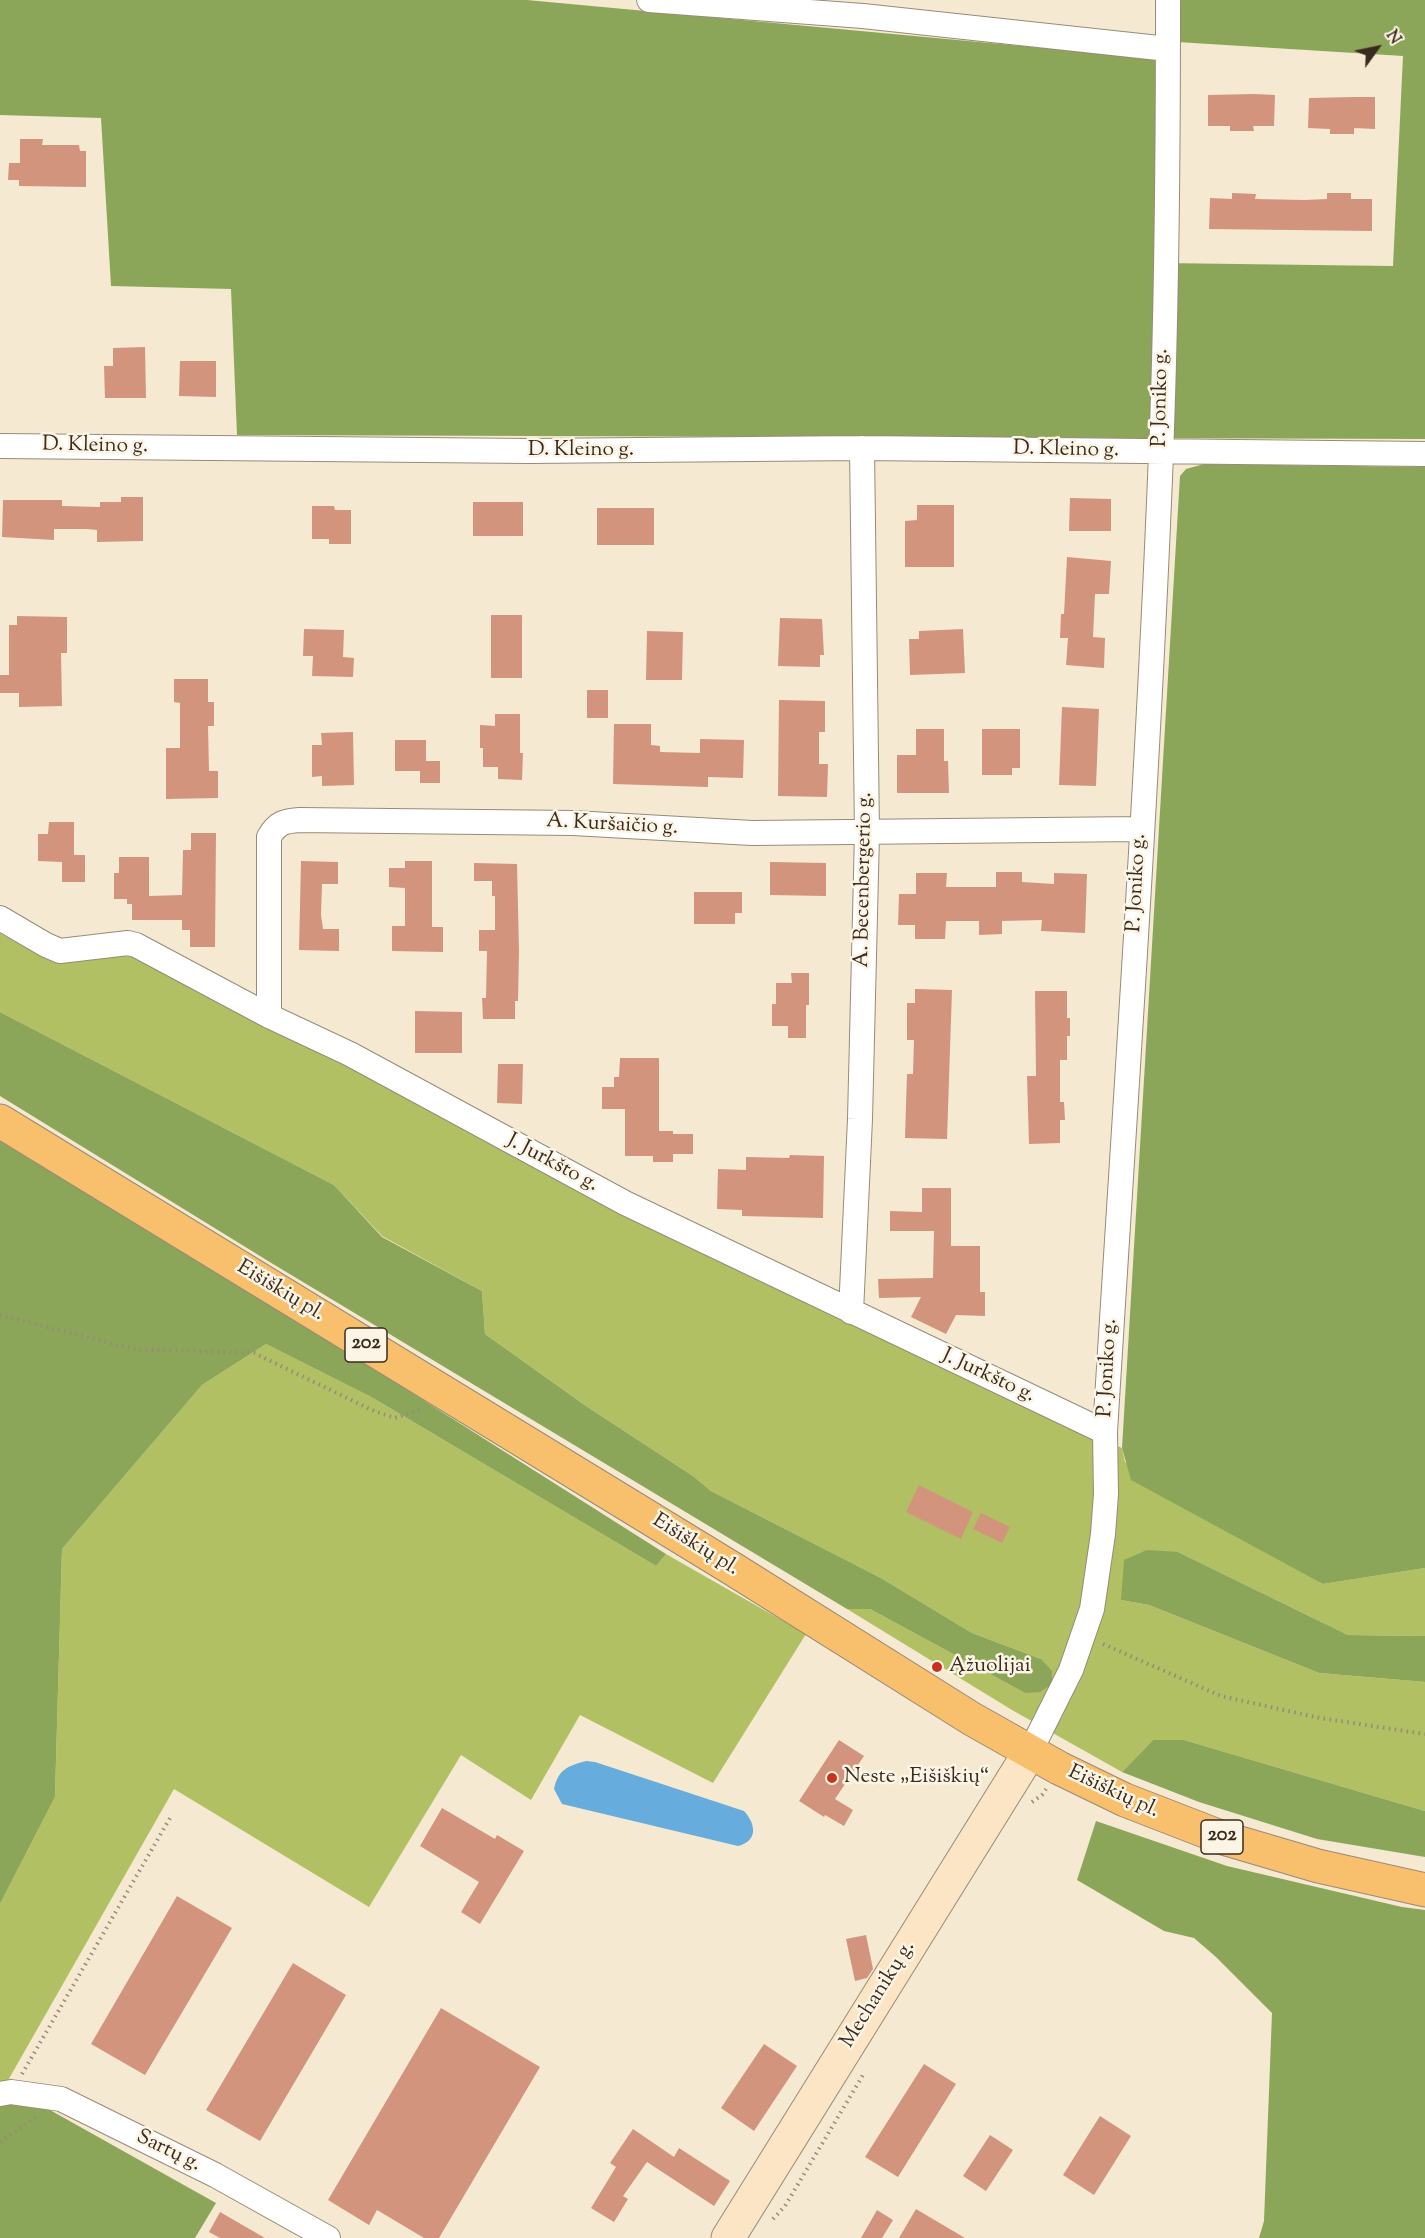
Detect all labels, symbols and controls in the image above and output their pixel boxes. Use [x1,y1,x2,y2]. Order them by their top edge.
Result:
north arrow [1347,18,1407,78]
text: N [1379,26,1406,50]
street label: P. Joniko g. [1149,348,1175,448]
street label: D. Kleino g. [42,433,148,461]
street label: D. Kleino g. [1013,437,1119,465]
street label: D. Kleino g. [528,438,634,464]
street label: A. Becenbergerio g. [851,792,879,968]
street label: A. Kuršaičio g. [545,810,679,842]
street label: P. Joniko g. [1123,833,1153,933]
street label: J. Jurkšto g. [502,1129,602,1199]
street label: Eišiškių pl. [232,1256,328,1328]
street label: P. Joniko g. [1094,1318,1124,1418]
road number: 202 [345,1328,387,1362]
street label: J. Jurkšto g. [937,1344,1039,1410]
street label: Eišiškių pl. [647,1509,743,1583]
place label: Ąžuolijai [949,1654,1031,1680]
marker: Ąžuolijai [930,1660,944,1674]
street label: Eišiškių pl. [1063,1761,1163,1825]
place label: Neste „Eišiškių“ [844,1765,989,1791]
marker: Neste „Eišiškių“ [825,1771,839,1785]
road number: 202 [1201,1820,1243,1854]
street label: Mechanikų g. [836,1937,922,2053]
street label: Sartų g. [131,2126,205,2178]

